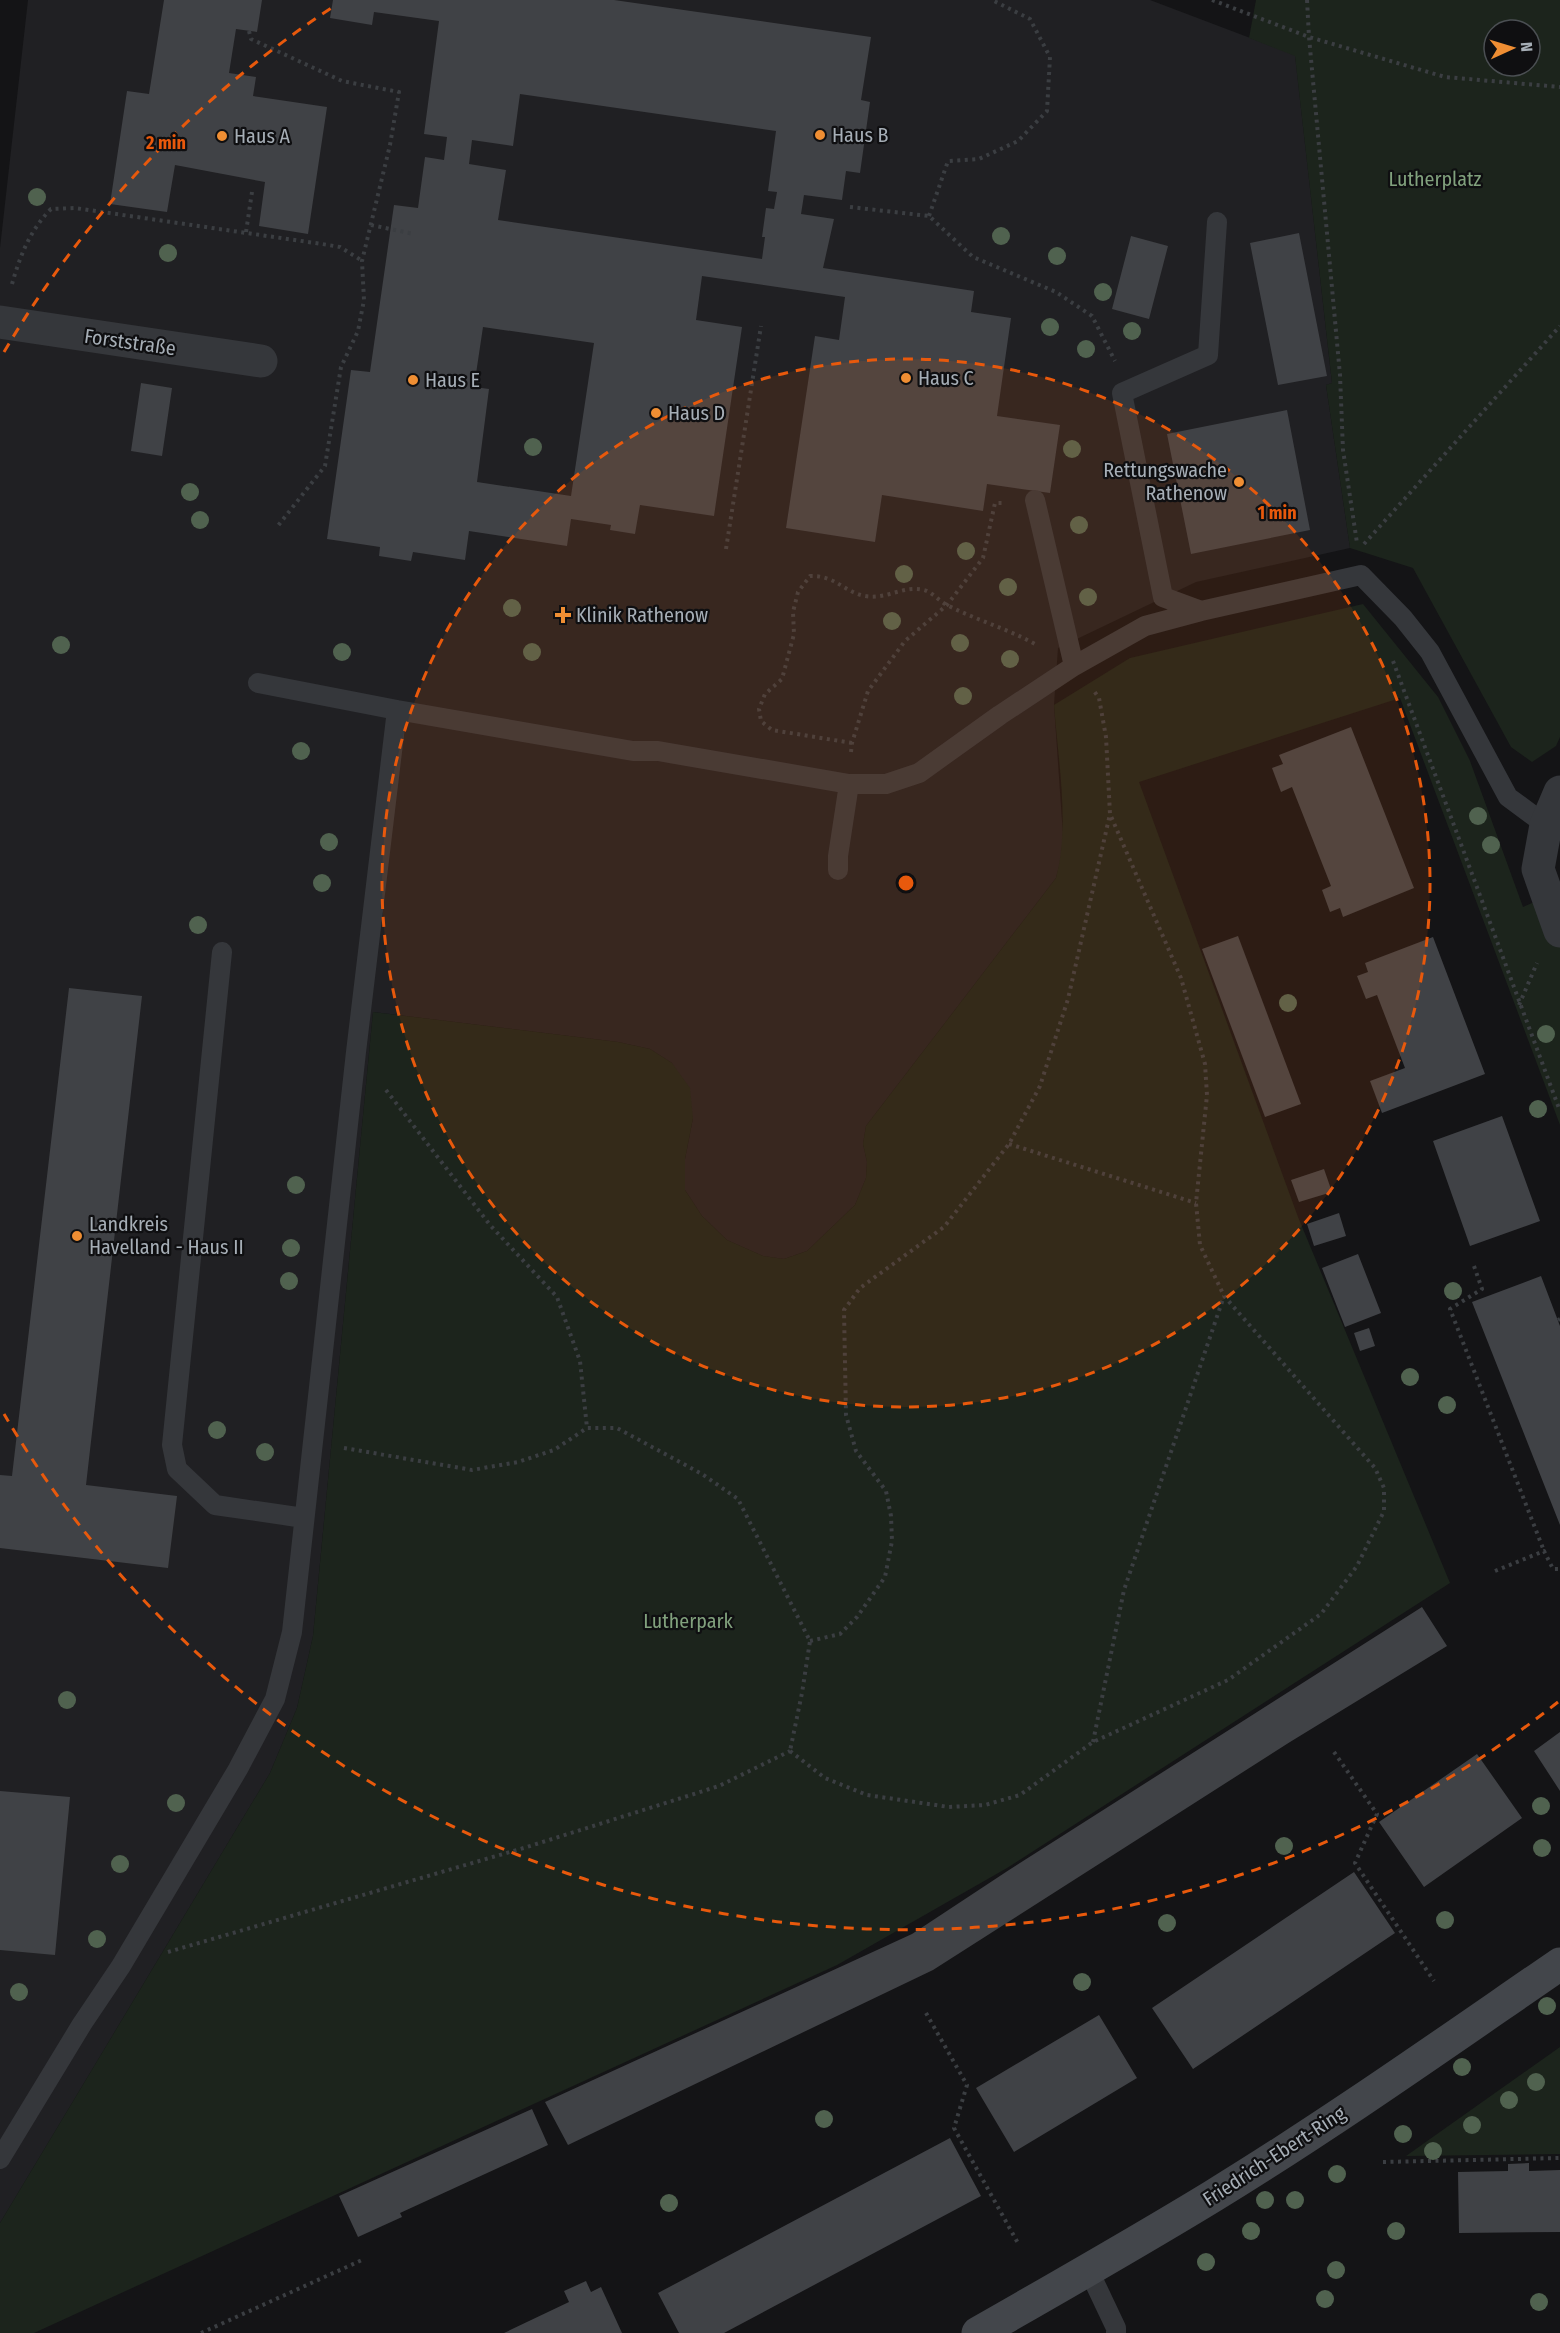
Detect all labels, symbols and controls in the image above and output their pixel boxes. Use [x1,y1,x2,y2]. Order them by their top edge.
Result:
north arrow [1482,18,1542,78]
text: N [1517,42,1536,52]
place label: Haus B [832,123,889,147]
place label: Haus A [234,124,291,148]
marker: Haus B [813,128,827,142]
marker: Haus A [215,129,229,143]
text: 2 min [145,132,186,154]
park label: Lutherplatz [1388,167,1482,191]
street label: Forststraße [83,324,177,360]
place label: Haus C [918,366,974,390]
place label: Haus E [425,368,480,392]
marker: Haus C [899,371,913,385]
marker: Haus E [406,373,420,387]
place label: Haus D [668,401,725,425]
marker: Haus D [649,406,663,420]
place label: Rettungswache Rathenow [1103,458,1227,505]
marker: Rettungswache Rathenow [1232,475,1246,489]
text: 1 min [1257,502,1297,524]
place label: Klinik Rathenow [576,603,708,627]
marker: Klinik Rathenow [554,606,572,624]
centre of rings [896,873,916,893]
place label: Landkreis Havelland - Haus II [89,1212,244,1259]
marker: Landkreis Havelland - Haus II [70,1229,84,1243]
park label: Lutherpark [643,1609,733,1633]
street label: Friedrich-Ebert-Ring [1198,2101,1350,2211]

